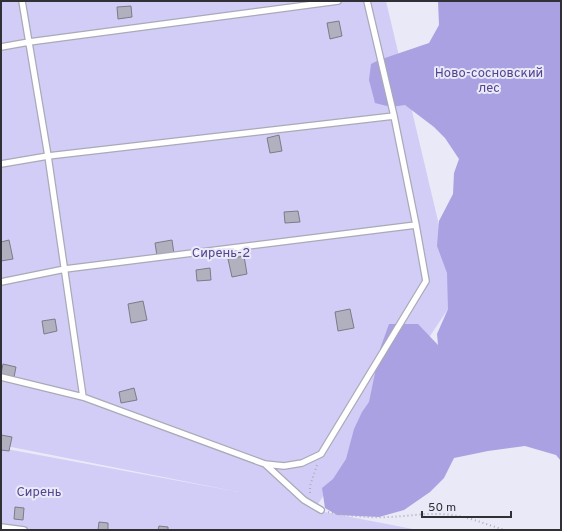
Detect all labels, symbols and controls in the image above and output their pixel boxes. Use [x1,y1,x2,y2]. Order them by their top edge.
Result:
park label: Ново-сосновский лес [435,66,543,97]
park label: Сирень-2 [192,246,250,262]
park label: Сирень [16,485,62,501]
scale bar [422,493,511,519]
text: 50 m [428,500,456,516]

